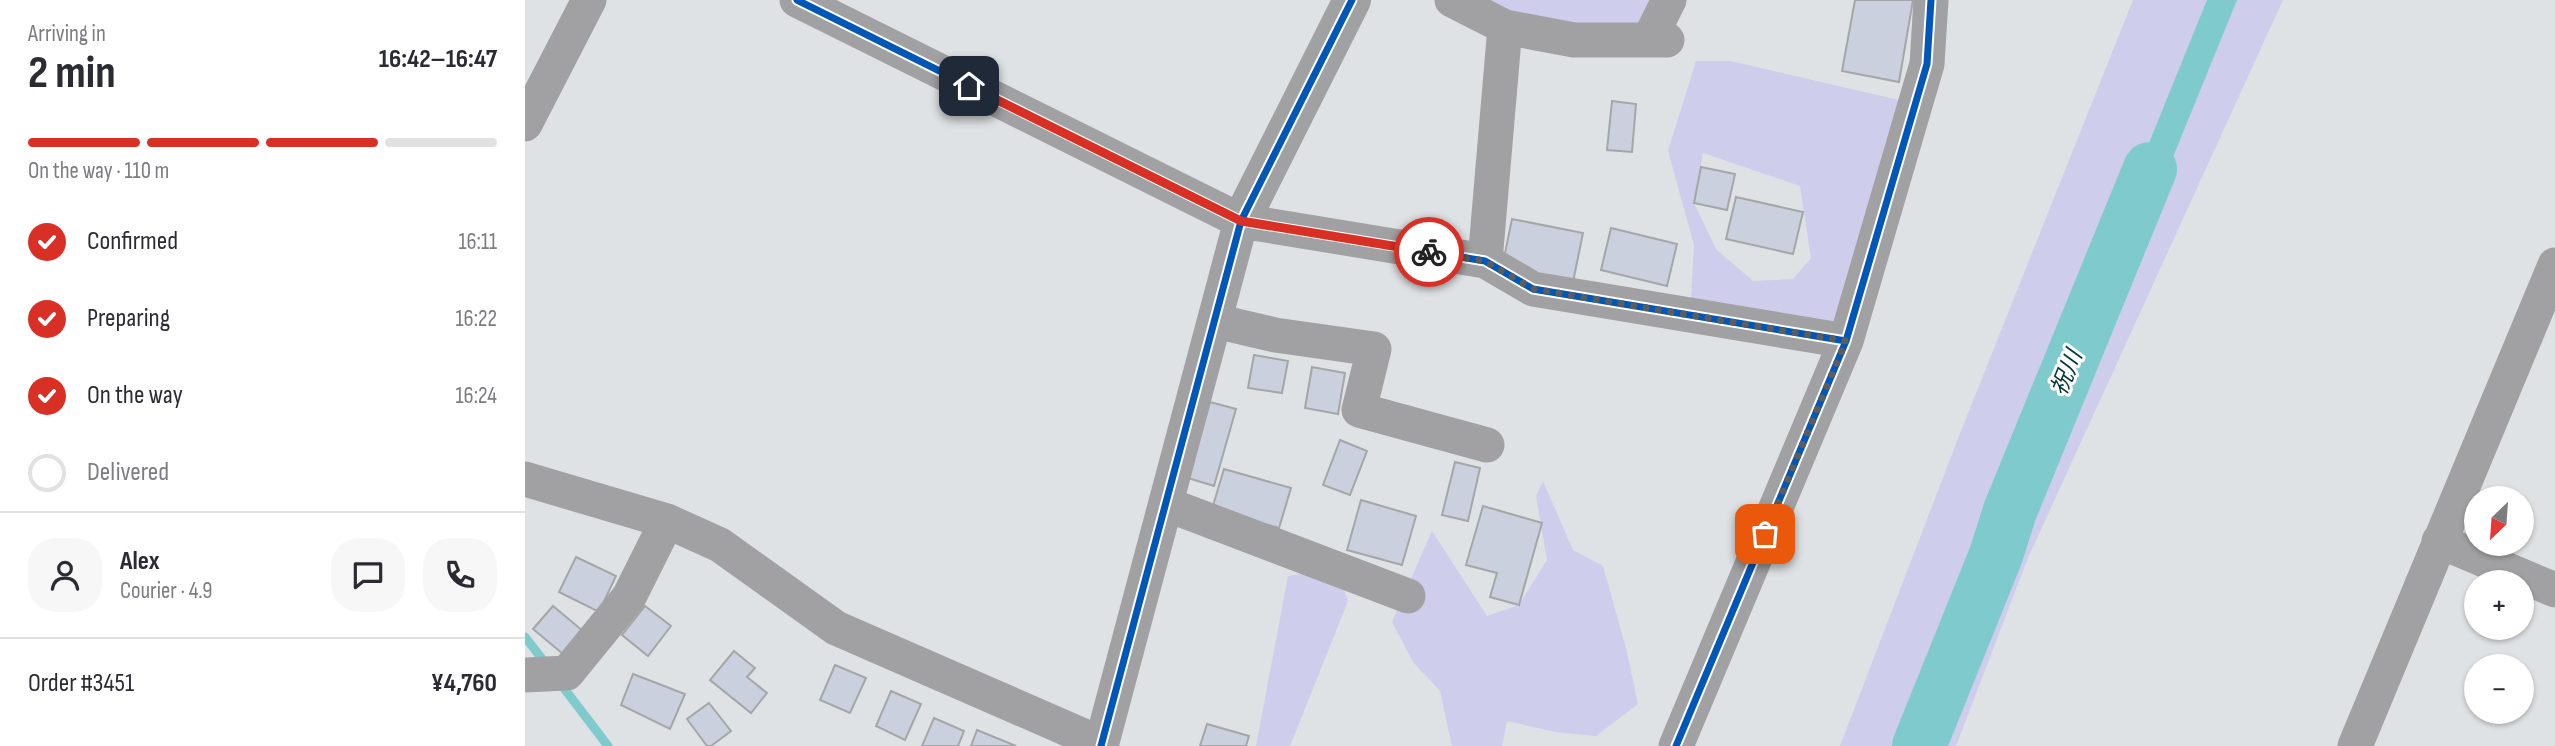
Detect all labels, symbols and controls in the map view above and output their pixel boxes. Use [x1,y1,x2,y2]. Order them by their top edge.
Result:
text: Arriving in [28,20,106,48]
text: 16:42–16:47 [379,44,497,75]
text: 2 min [28,46,116,101]
pin [939,56,999,116]
icon: home [950,67,988,105]
text: On the way · 110 m [28,157,169,185]
courier [1394,217,1464,287]
icon: check [28,223,66,261]
text: Confirmed [87,226,178,257]
text: 16:11 [458,228,497,256]
icon: bike [1410,233,1448,271]
icon: check [28,300,66,338]
text: Preparing [87,303,170,334]
text: 16:22 [456,305,497,333]
water label: 祝川 [2045,344,2090,400]
icon: check [28,377,66,415]
text: On the way [87,380,183,411]
text: 16:24 [456,382,497,410]
text: Delivered [87,457,169,488]
north arrow [2464,486,2534,556]
map controls [2464,486,2534,724]
pin [1735,504,1795,564]
icon: bag [1746,515,1784,553]
button: person [28,538,102,612]
button: chat [331,538,405,612]
button: phone [423,538,497,612]
text: Alex [120,546,160,577]
button: + [2464,570,2534,640]
text: Courier · 4.9 [120,577,212,605]
button: − [2464,654,2534,724]
text: Order #3451 [28,668,134,699]
text: ¥4,760 [431,668,497,699]

